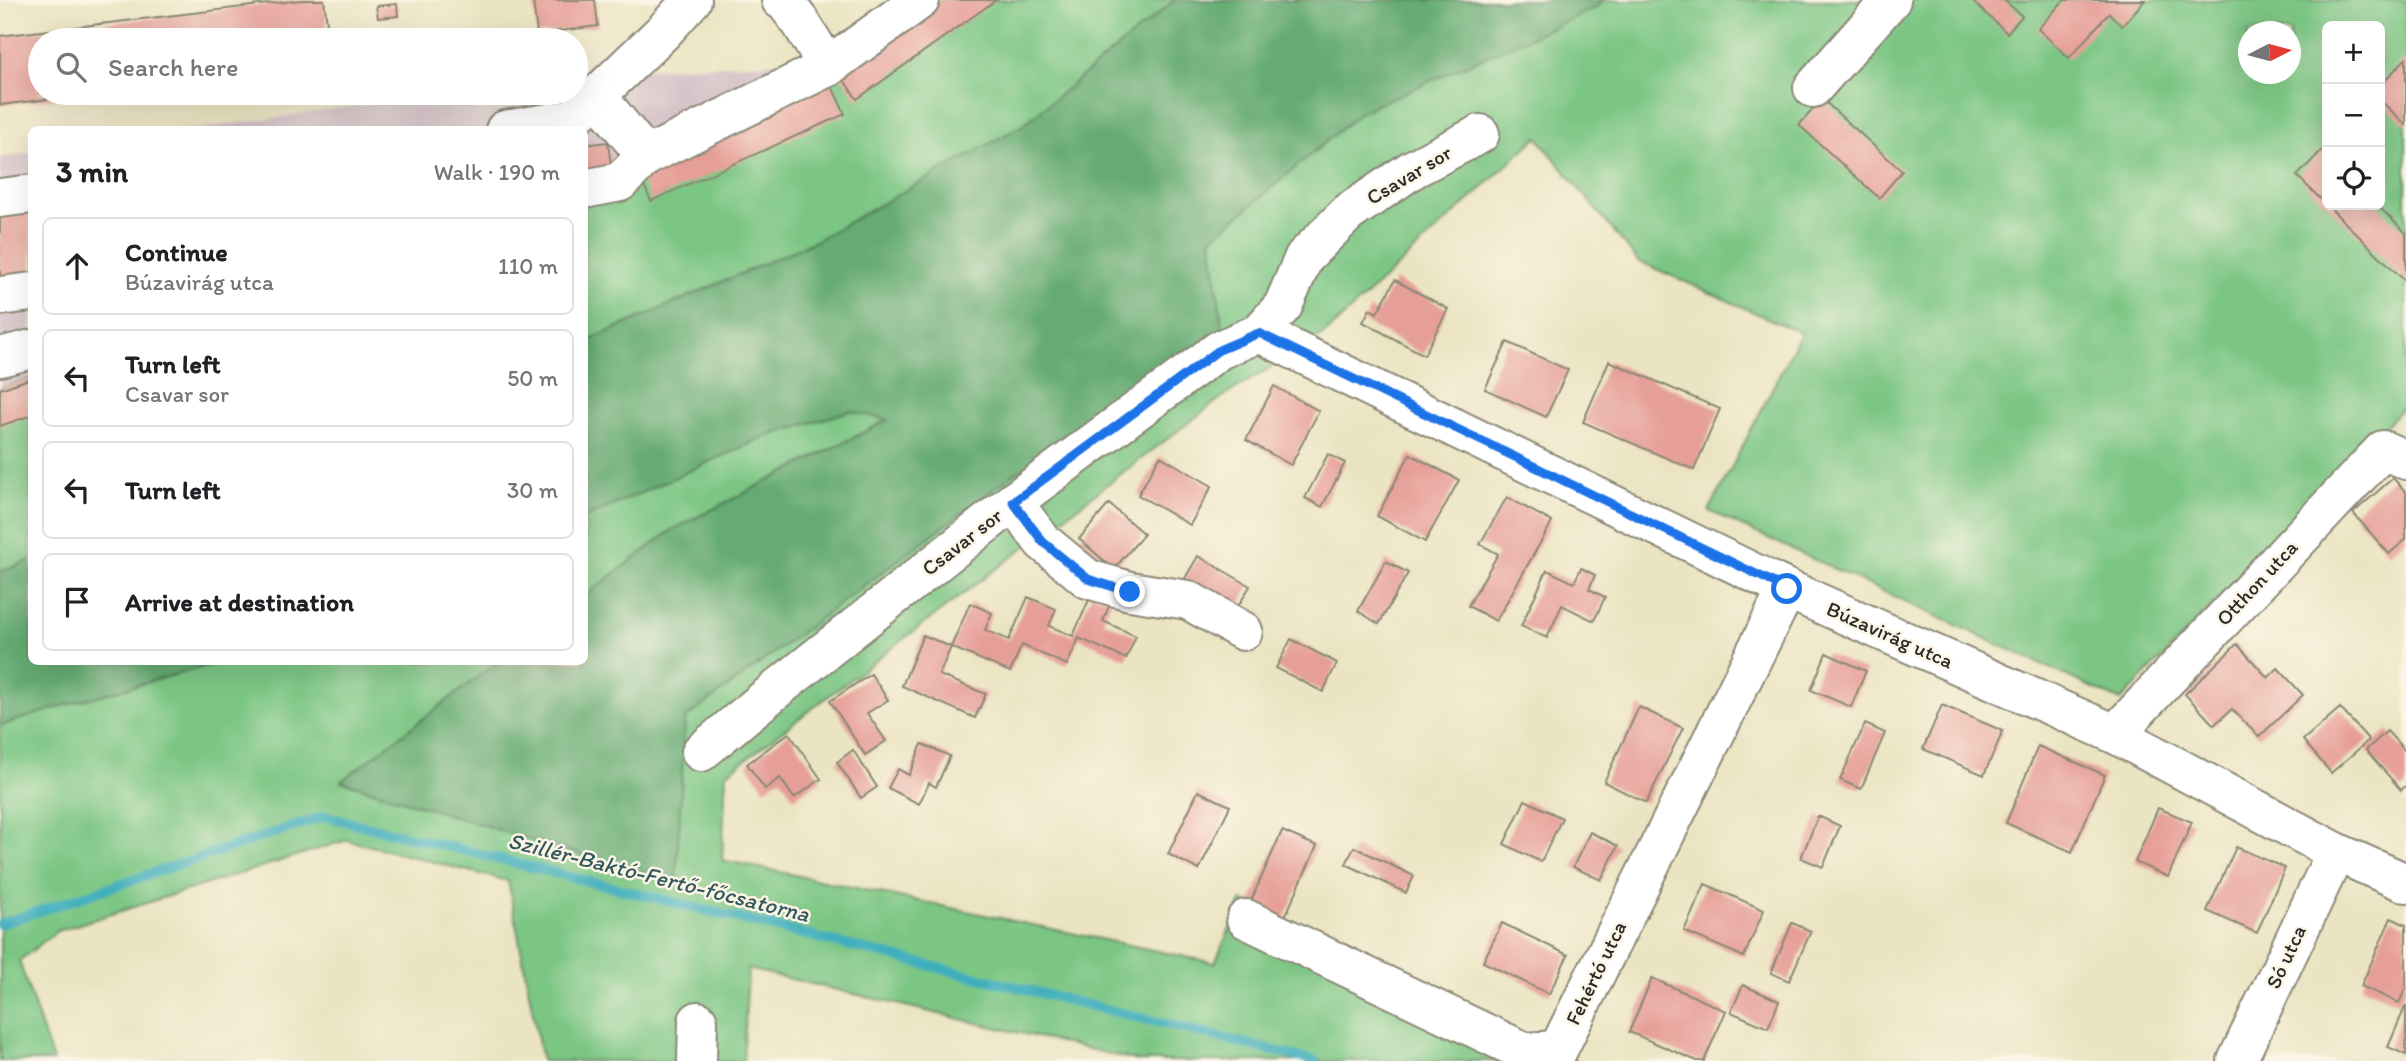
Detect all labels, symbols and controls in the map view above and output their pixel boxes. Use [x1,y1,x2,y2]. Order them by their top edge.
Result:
north arrow [2238,21,2301,84]
map controls [2322,21,2385,210]
button: + [2322,21,2385,84]
search box [28,28,588,105]
icon: search [52,48,90,86]
text: Search here [108,51,238,83]
button: − [2322,84,2385,147]
street label: Csavar sor [1362,139,1456,210]
button: locate [2322,147,2385,210]
text: 3 min [56,153,128,190]
text: Walk · 190 m [434,158,560,186]
text: Continue [125,236,228,268]
icon: ahead [58,247,96,285]
text: 110 m [498,252,558,280]
text: Búzavirág utca [125,268,274,296]
text: Turn left [125,348,221,380]
icon: left [58,359,96,397]
text: 50 m [507,364,558,392]
text: Csavar sor [125,380,229,408]
icon: left [58,471,96,509]
text: Turn left [125,474,221,506]
text: 30 m [507,476,558,504]
street label: Csavar sor [917,503,1007,581]
street label: Otthon utca [2211,534,2303,631]
route start [1771,573,1802,604]
route end [1114,576,1145,607]
icon: arrive [58,583,96,621]
text: Arrive at destination [125,586,354,618]
street label: Búzavirág utca [1823,595,1957,674]
water label: Szillér-Baktó-Fertő-főcsatorna [506,826,812,928]
street label: Fehértó utca [1560,917,1631,1029]
street label: Só utca [2260,921,2311,992]

